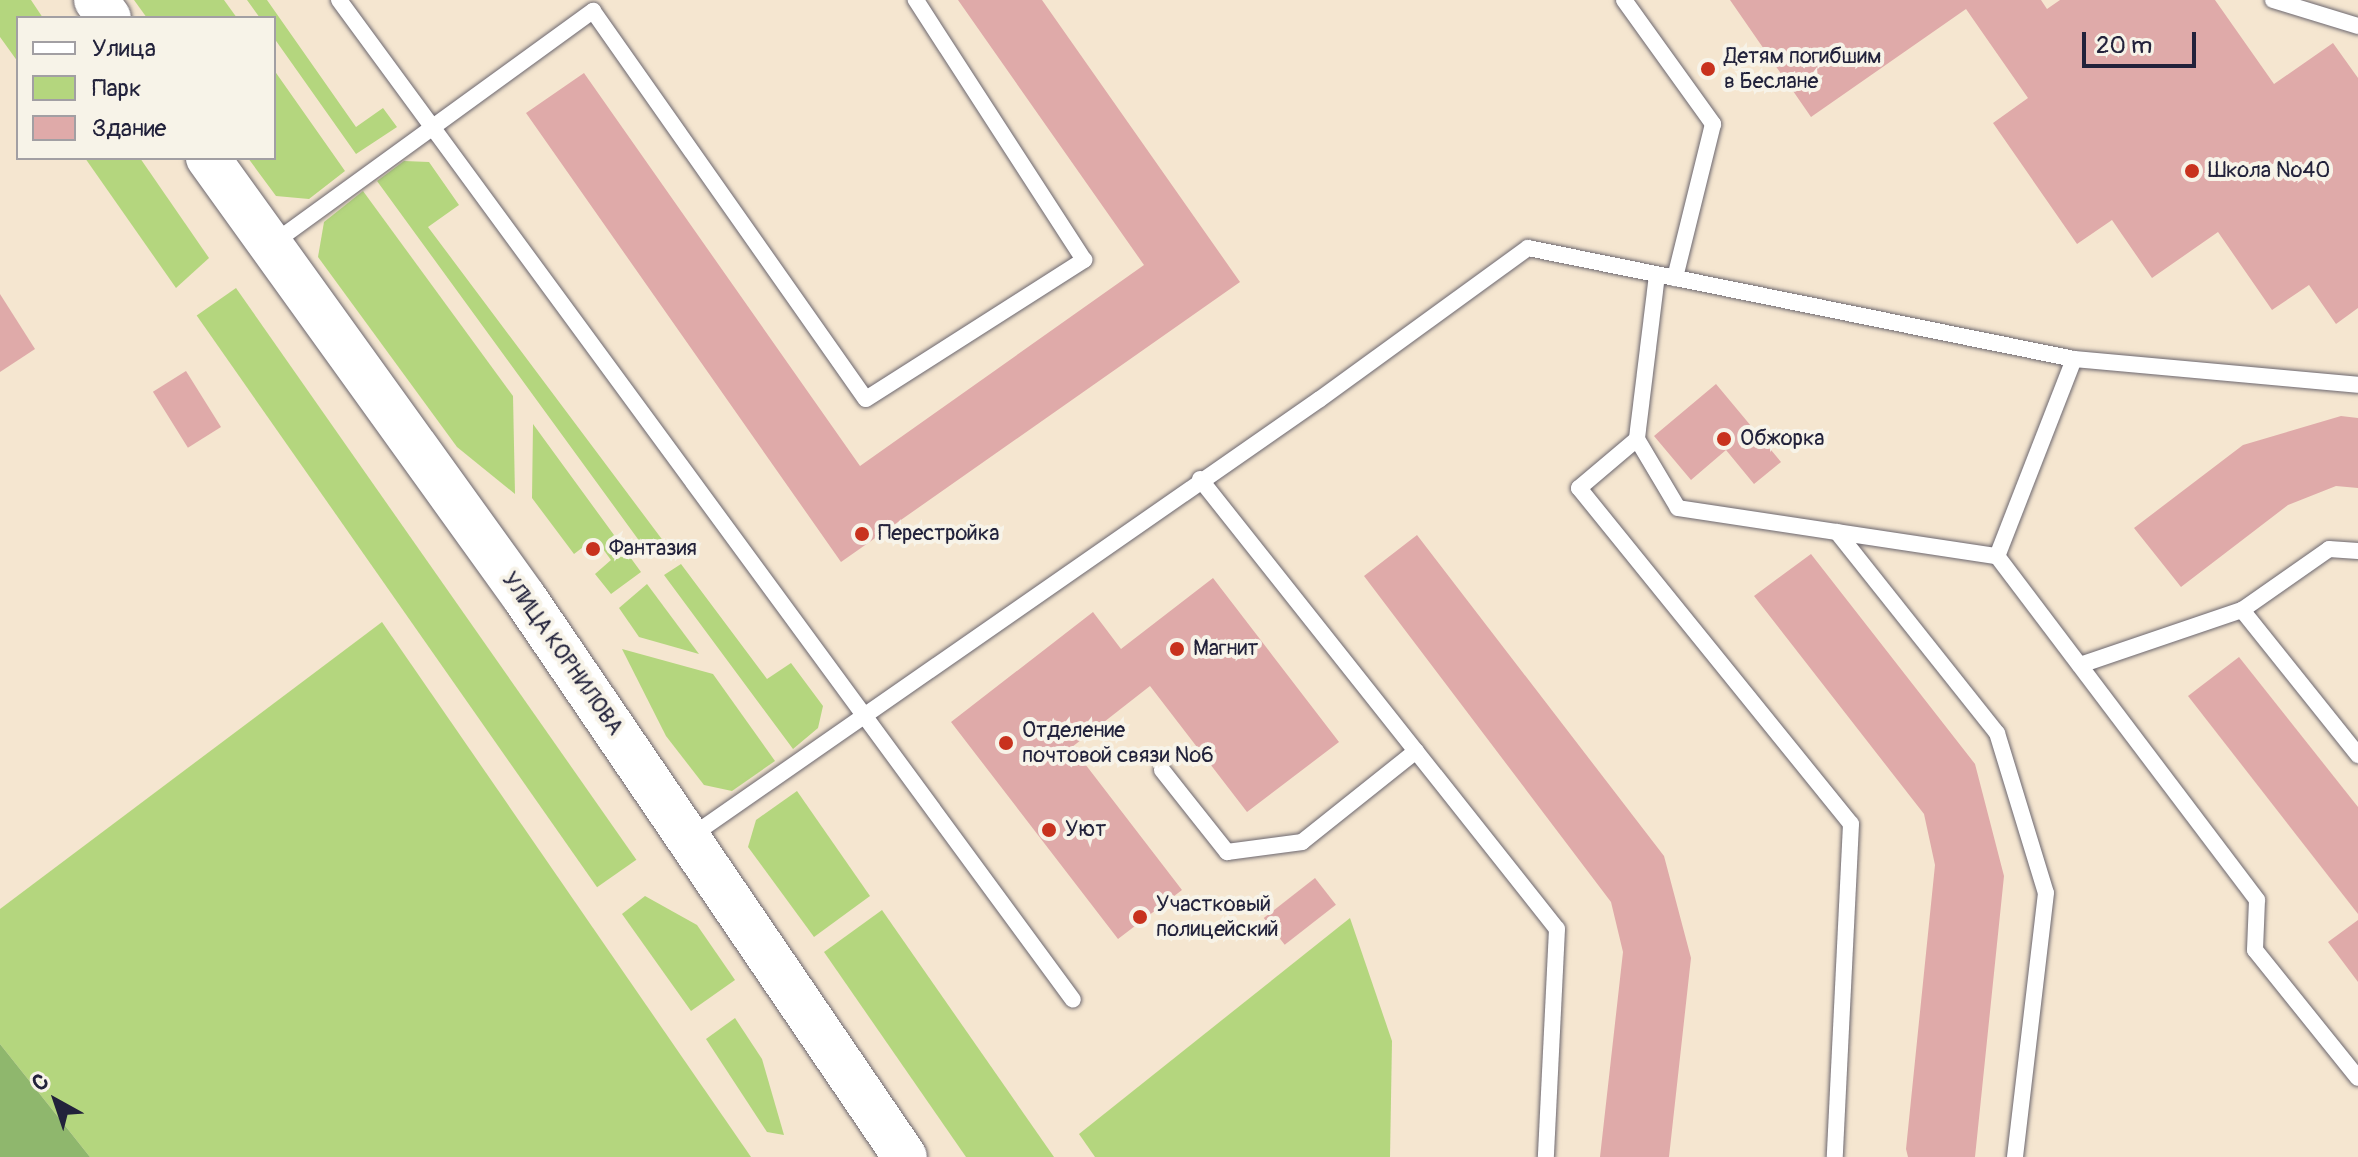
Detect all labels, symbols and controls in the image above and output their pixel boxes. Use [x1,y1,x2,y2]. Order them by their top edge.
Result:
legend [16,16,276,160]
scale bar [2086,16,2200,66]
text: 20 m [2096,31,2152,60]
text: Улица [92,34,156,63]
place label: Детям погибшим в Беслане [1724,43,1881,94]
marker: Детям погибшим в Беслане [1699,60,1717,78]
text: Парк [92,74,141,103]
text: Здание [92,114,166,143]
place label: Школа №40 [2208,158,2330,184]
marker: Школа №40 [2183,162,2201,180]
place label: Обжорка [1740,426,1824,452]
marker: Обжорка [1715,430,1733,448]
place label: Перестройка [878,521,999,547]
marker: Перестройка [853,525,871,543]
place label: Фантазия [609,536,697,562]
marker: Фантазия [584,540,602,558]
street label: УЛИЦА КОРНИЛОВА [496,567,628,741]
place label: Магнит [1193,636,1258,662]
marker: Магнит [1168,640,1186,658]
place label: Отделение почтовой связи №6 [1022,717,1214,768]
marker: Отделение почтовой связи №6 [997,734,1015,752]
place label: Уют [1065,817,1106,843]
marker: Уют [1040,821,1058,839]
place label: Участковый полицейский [1156,891,1278,942]
marker: Участковый полицейский [1131,908,1149,926]
north arrow [16,1061,96,1141]
text: С [26,1068,55,1098]

